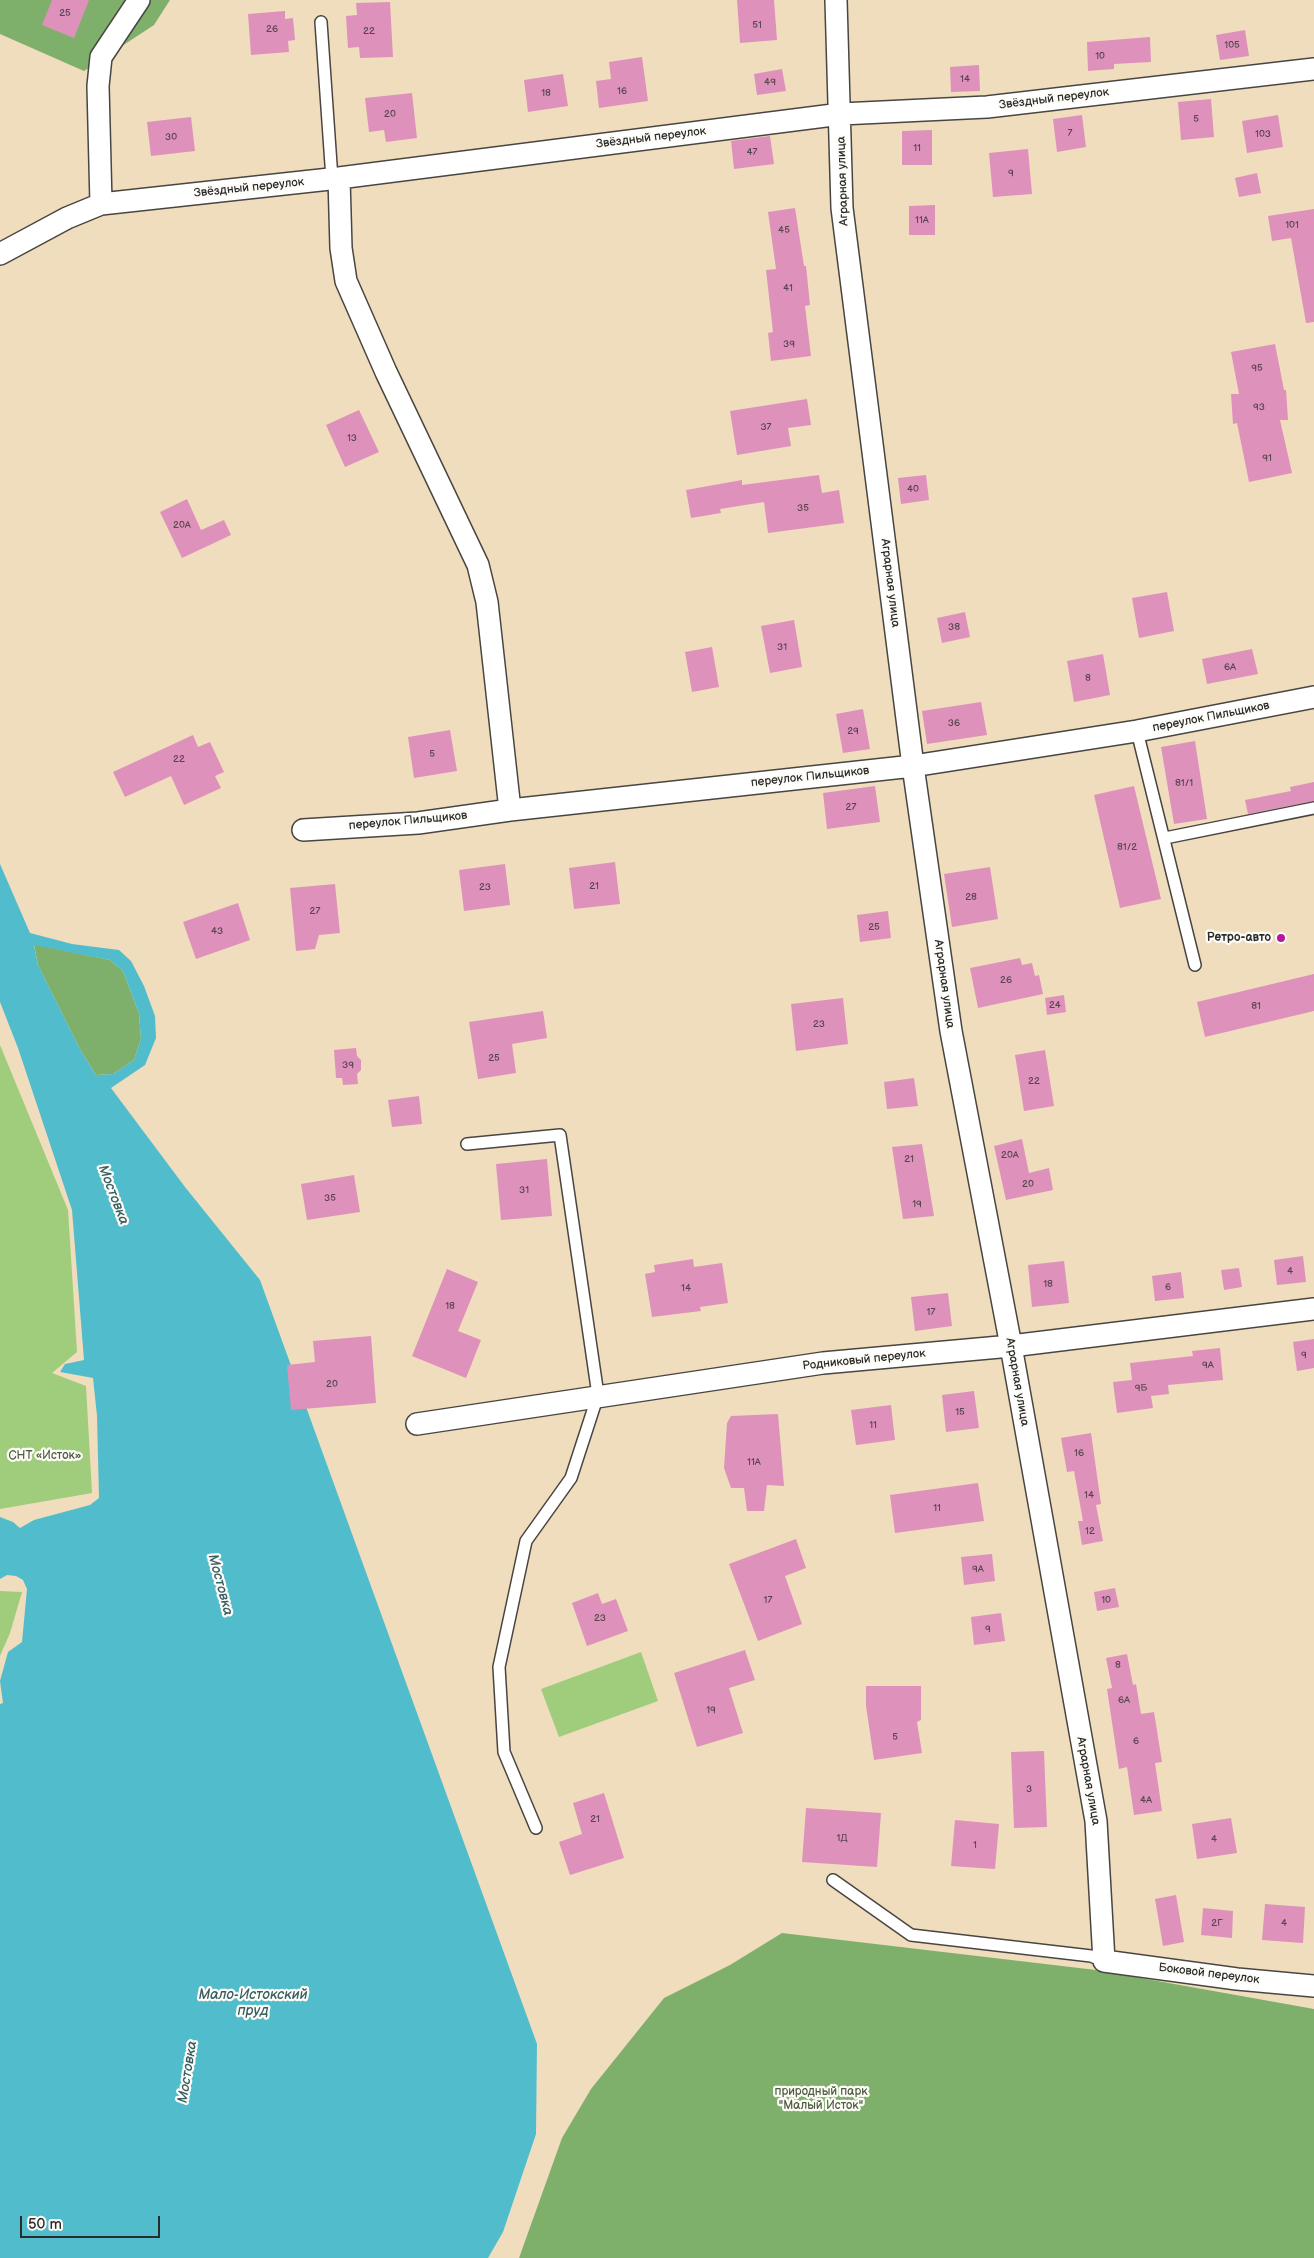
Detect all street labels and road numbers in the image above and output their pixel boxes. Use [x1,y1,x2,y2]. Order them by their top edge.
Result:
street label: Звёздный переулок [998,85,1110,113]
street label: Звёздный переулок [595,124,707,152]
street label: Аграрная улица [834,136,852,226]
street label: Звёздный переулок [193,175,305,201]
street label: Аграрная улица [877,538,903,628]
street label: переулок Пильщиков [1151,699,1271,735]
street label: переулок Пильщиков [750,764,870,790]
street label: переулок Пильщиков [348,809,468,833]
street label: Аграрная улица [931,939,957,1029]
street label: Аграрная улица [1002,1337,1032,1427]
street label: Родниковый переулок [802,1346,926,1374]
street label: Аграрная улица [1073,1736,1103,1826]
street label: Боковой переулок [1158,1961,1260,1987]

